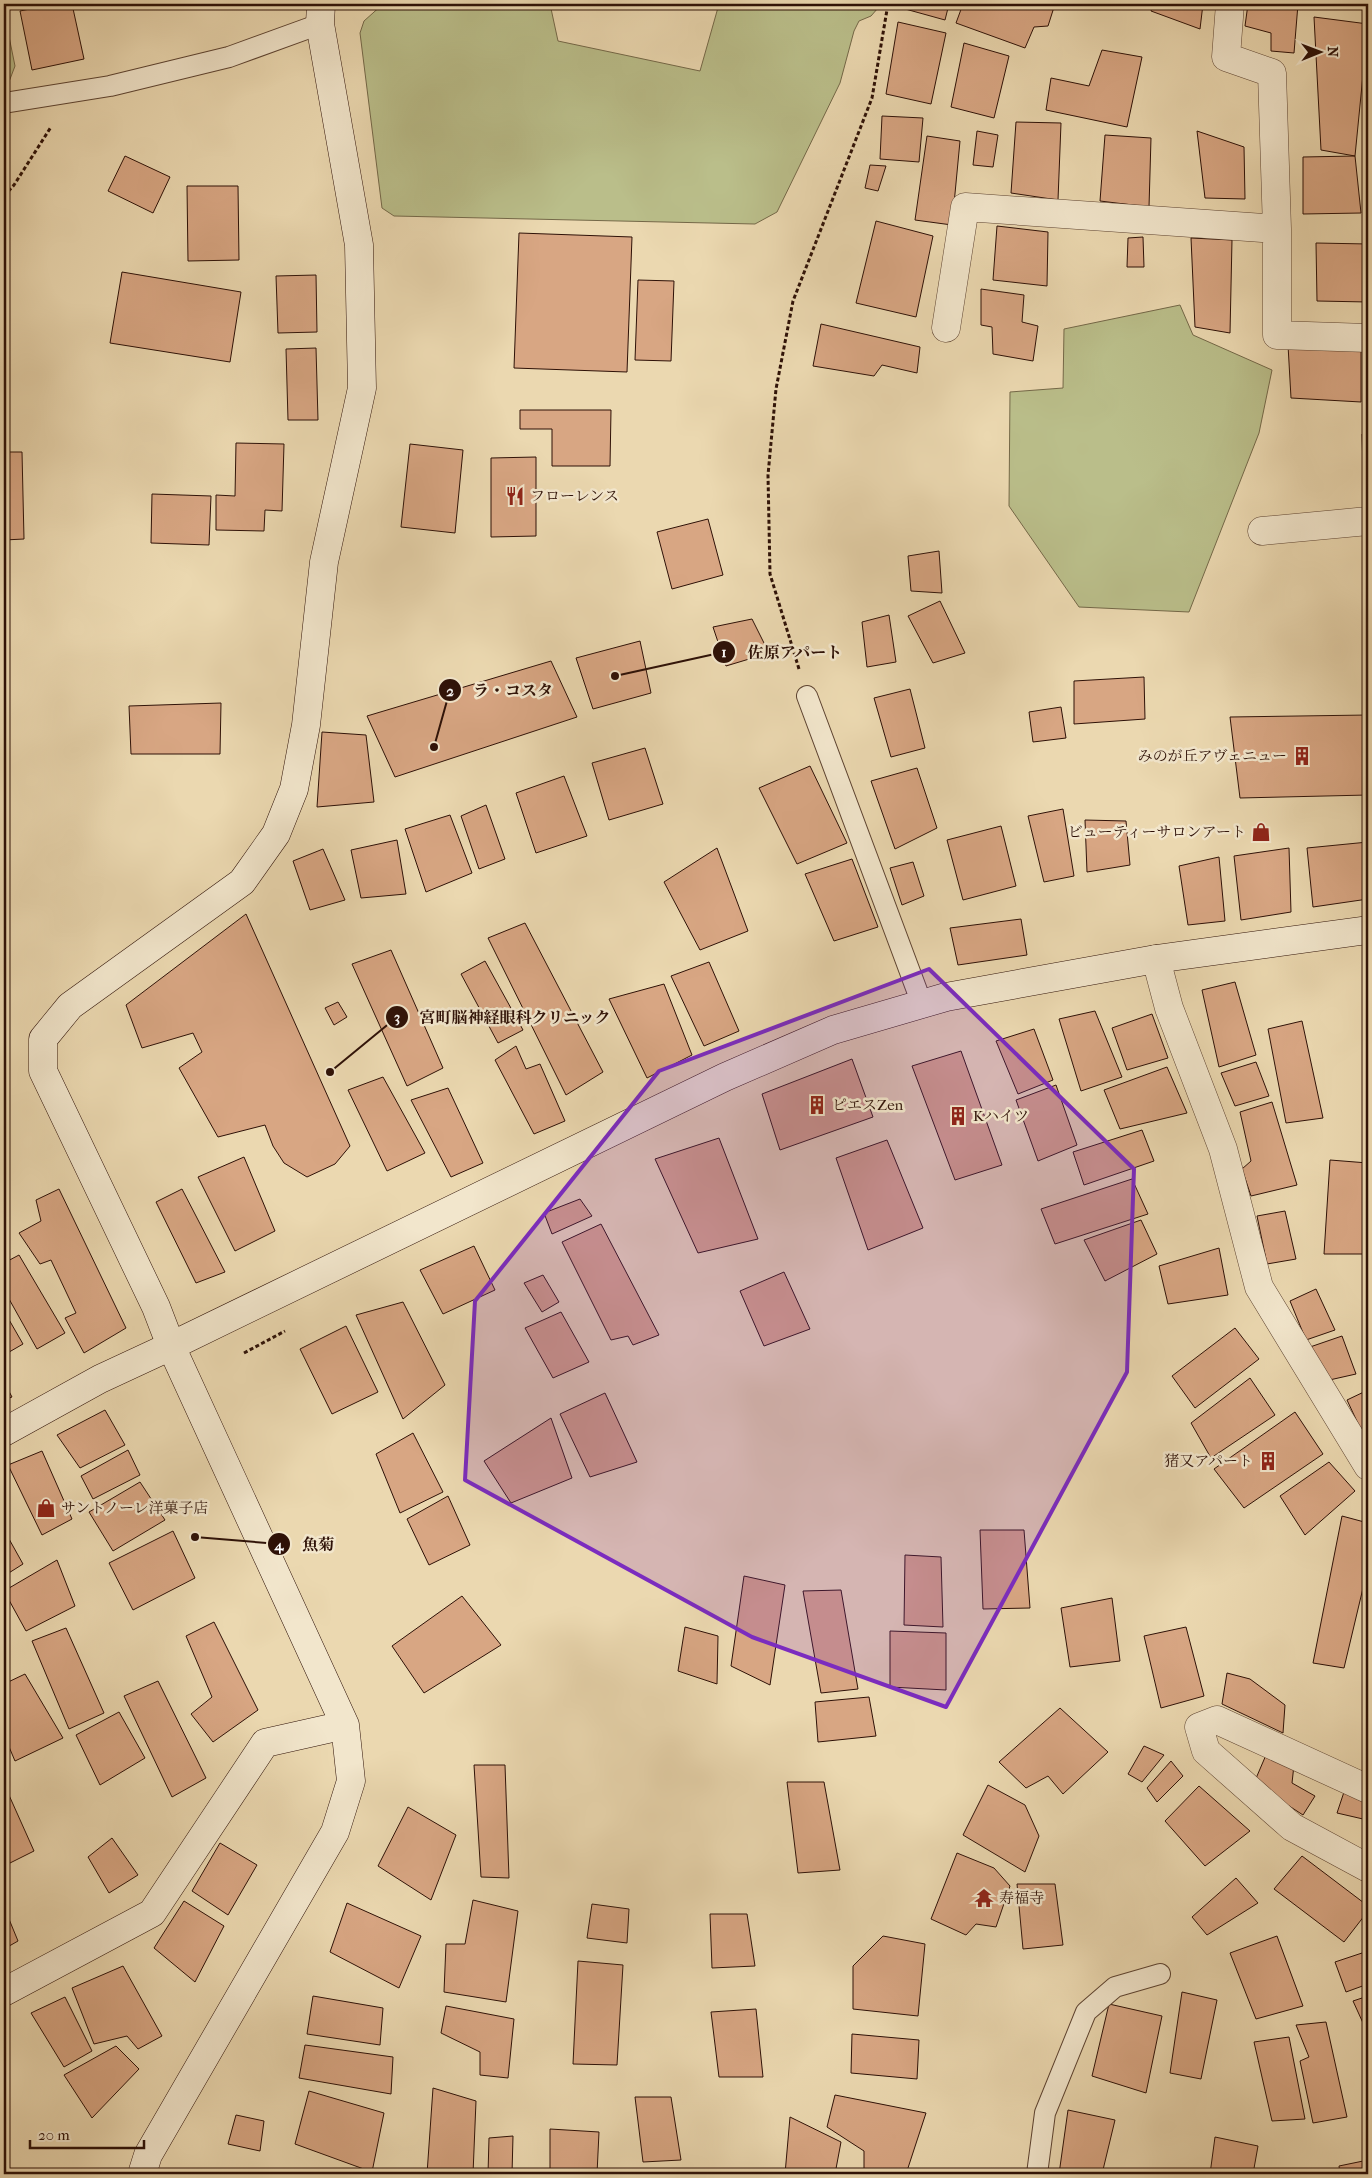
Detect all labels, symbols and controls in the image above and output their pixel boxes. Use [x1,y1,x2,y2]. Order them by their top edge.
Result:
north arrow [1294,28,1344,78]
text: N [1324,46,1341,58]
restaurant icon: フローレンス [504,485,526,507]
place label: フローレンス [530,487,619,505]
callout: 佐原アパート [712,637,853,668]
text: 1 [721,643,727,661]
text: 佐原アパート [748,643,842,662]
callout: ラ・コスタ [438,675,563,706]
text: ラ・コスタ [473,681,553,700]
text: 2 [446,682,454,700]
building icon: みのが丘アヴェニュー [1291,745,1313,767]
place label: みのが丘アヴェニュー [1138,747,1287,765]
shop icon: ビューティーサロンアート [1250,821,1272,843]
place label: ビューティーサロンアート [1068,823,1246,841]
callout: 宮町脳神経眼科クリニック [384,1002,621,1033]
text: 3 [394,1008,400,1026]
text: 宮町脳神経眼科クリニック [419,1008,611,1027]
building icon: ピエスZen [806,1094,828,1116]
place label: ピエスZen [832,1096,904,1114]
building icon: Kハイツ [947,1105,969,1127]
place label: Kハイツ [973,1107,1029,1125]
building icon: 猪又アパート [1257,1450,1279,1472]
place label: 猪又アパート [1164,1452,1253,1470]
shop icon: サントノーレ洋菓子店 [35,1497,57,1519]
place label: サントノーレ洋菓子店 [61,1499,209,1517]
callout: 魚菊 [267,1529,344,1560]
text: 魚菊 [302,1535,334,1554]
text: 4 [274,1536,285,1554]
temple icon: 寿福寺 [973,1887,995,1909]
place label: 寿福寺 [999,1889,1044,1907]
scale bar [30,2118,144,2150]
text: 20 m [38,2126,70,2144]

